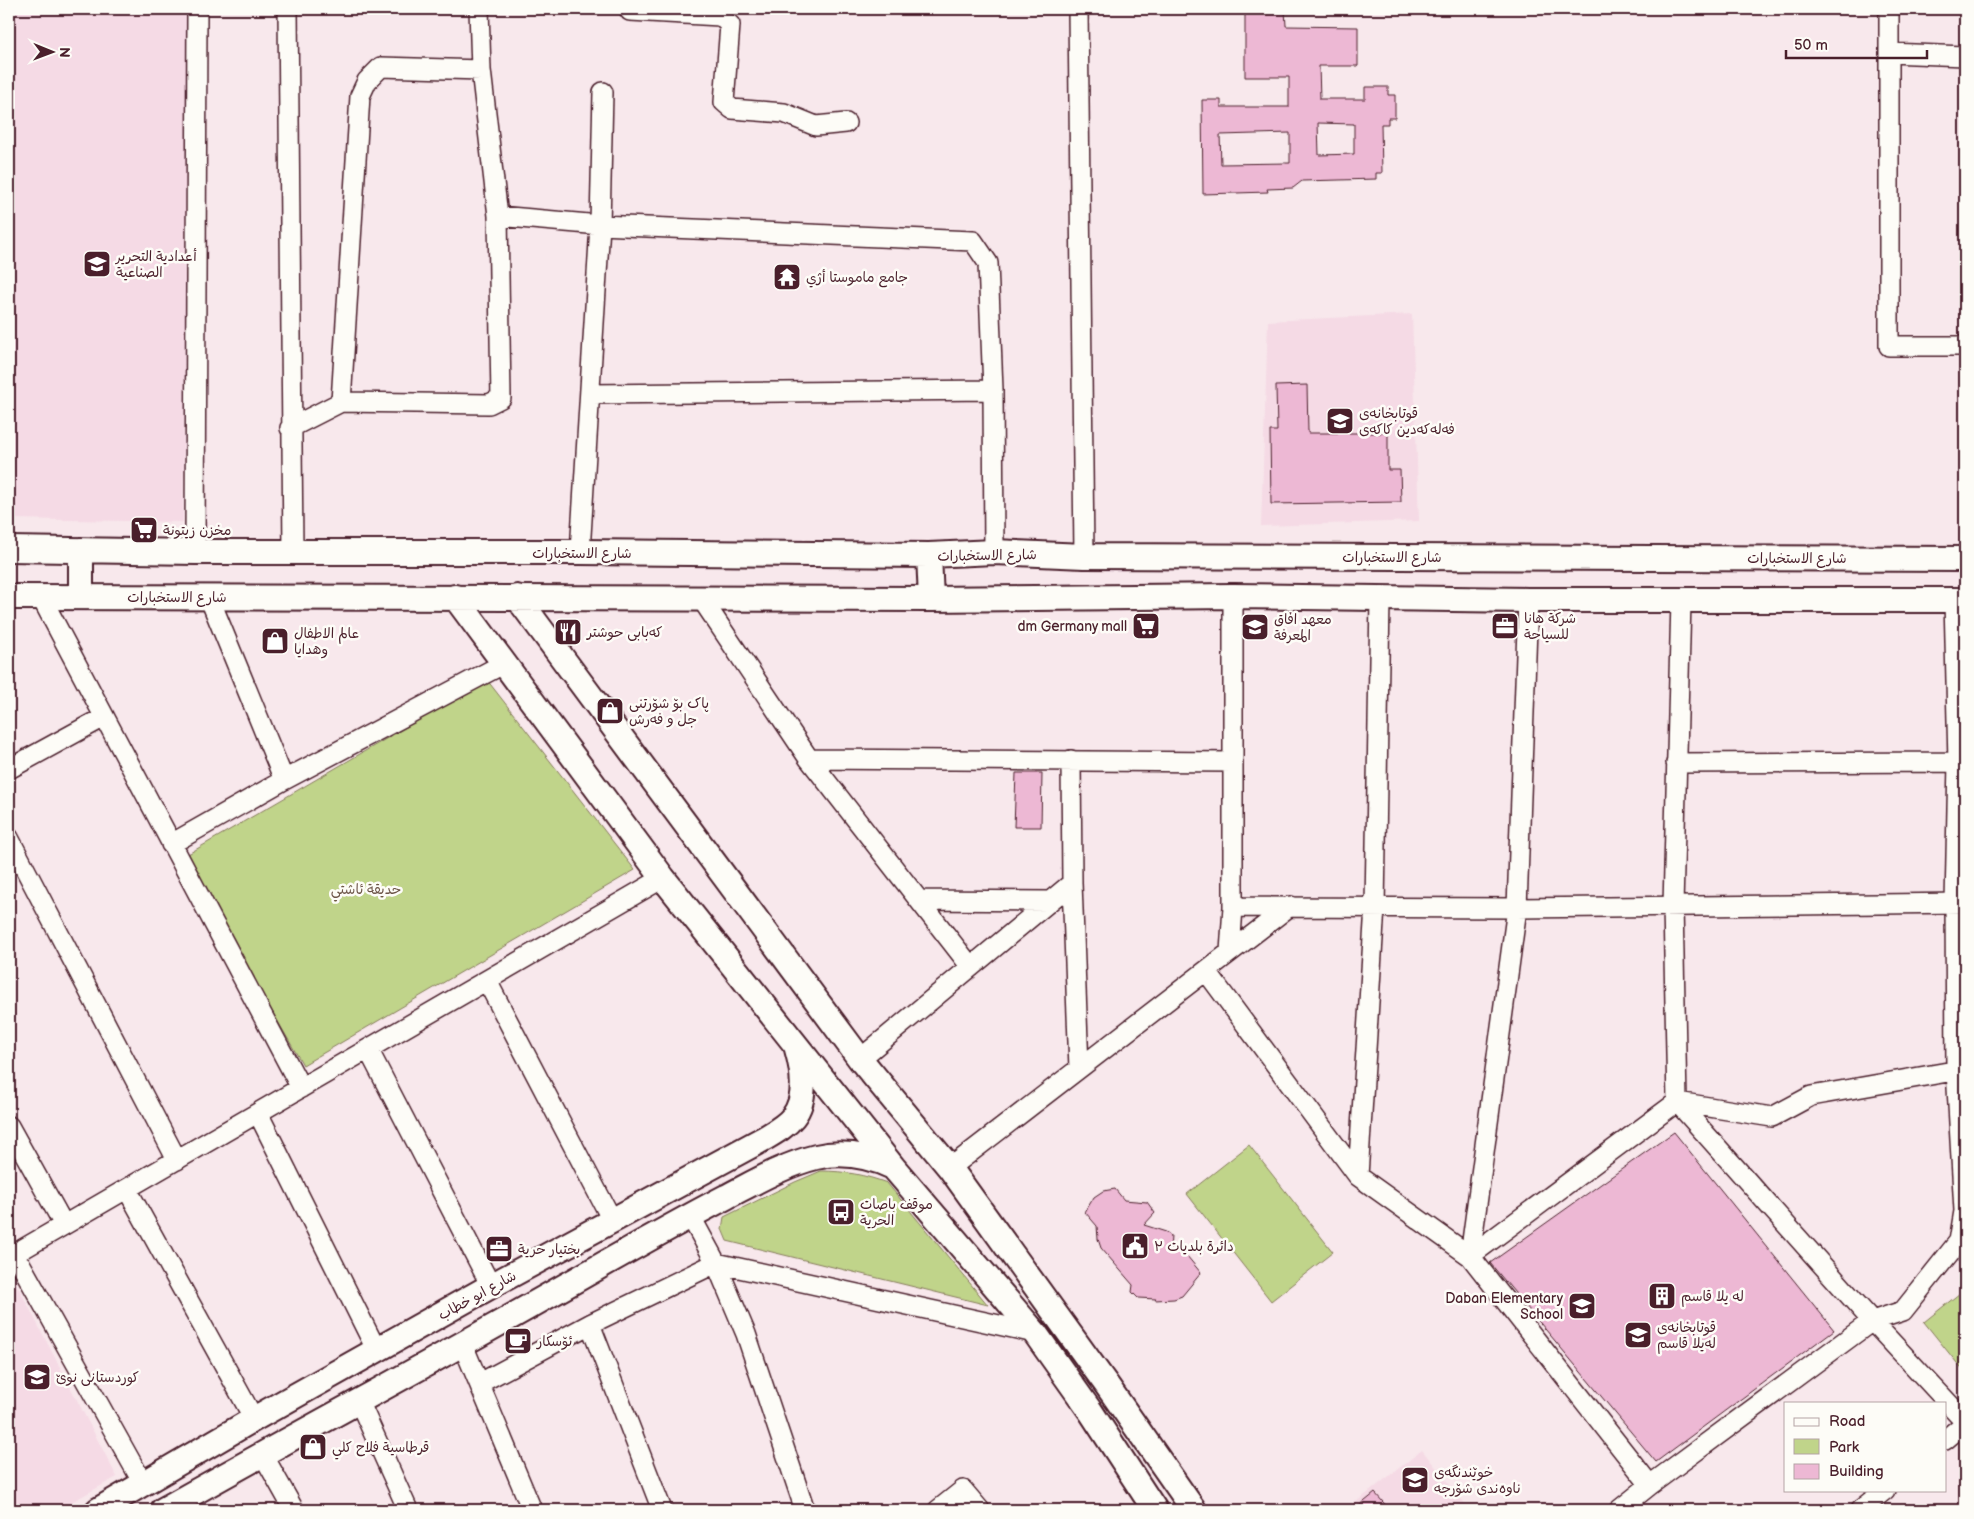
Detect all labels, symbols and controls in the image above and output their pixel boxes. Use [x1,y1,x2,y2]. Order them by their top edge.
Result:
north arrow [28,28,78,78]
scale bar [1786,28,1928,60]
text: 50 m [1794,36,1828,55]
text: N [56,47,73,58]
place label: أعدادية التحرير الصناعية [115,248,197,281]
school or university icon: أعدادية التحرير الصناعية [82,249,112,279]
temple icon: جامع ماموستا أژي [772,262,802,292]
place label: جامع ماموستا أژي [806,269,908,288]
place label: قوتابخانەی فەلەکەدین کاکەی [1359,405,1455,438]
school or university icon: قوتابخانەی فەلەکەدین کاکەی [1325,406,1355,436]
supermarket icon: مخزن زيتونة [129,515,159,545]
place label: مخزن زيتونة [163,522,231,539]
street label: شارع الاستخبارات [532,545,632,563]
street label: شارع الاستخبارات [937,546,1037,566]
street label: شارع الاستخبارات [1342,549,1442,567]
street label: شارع الاستخبارات [1747,550,1847,568]
street label: شارع الاستخبارات [127,589,227,607]
place label: شركة هانا للسياحة [1524,610,1576,643]
supermarket icon: dm Germany mall [1131,611,1161,641]
place label: معهد افاق المعرفة [1274,611,1332,644]
office icon: شركة هانا للسياحة [1490,611,1520,641]
school or university icon: معهد افاق المعرفة [1240,612,1270,642]
restaurant icon: کەبابی حوشتر [553,617,583,647]
place label: dm Germany mall [1017,618,1127,635]
place label: کەبابی حوشتر [586,624,662,641]
place label: عالم الاطفال وهدايا [294,625,359,659]
shop icon: عالم الاطفال وهدايا [260,626,290,656]
place label: پاک بۆ شۆرتنی جل و فەرش [629,695,709,728]
shop icon: پاک بۆ شۆرتنی جل و فەرش [595,696,625,726]
park label: حديقة ئاشتي [331,881,401,902]
place label: موقف باصات الحریة [860,1196,933,1229]
bus stop icon: موقف باصات الحریة [826,1197,856,1227]
public building icon: دائرة بلديات ٣ [1120,1231,1150,1261]
office icon: بختيار حرية [484,1234,514,1264]
place label: دائرة بلديات ٣ [1154,1238,1234,1255]
place label: بختيار حرية [518,1241,580,1258]
street label: شارع ابو خطاب [435,1267,520,1325]
building icon: له يلا قاسم [1647,1281,1677,1311]
place label: له يلا قاسم [1681,1288,1744,1307]
place label: Daban Elementary School [1445,1290,1564,1323]
school or university icon: Daban Elementary School [1567,1291,1597,1321]
place label: قوتابخانەی لەیلا قاسم [1657,1319,1716,1354]
school or university icon: قوتابخانەی لەیلا قاسم [1623,1320,1653,1350]
cafe icon: ئۆسکار [503,1326,533,1356]
place label: ئۆسکار [536,1333,572,1350]
school or university icon: کوردستانی نوێ [22,1362,52,1392]
place label: کوردستانی نوێ [56,1369,139,1387]
legend [1784,1402,1946,1492]
text: Road [1829,1412,1865,1431]
shop icon: قرطاسية فلاح كلي [298,1432,328,1462]
text: Park [1829,1438,1860,1457]
place label: قرطاسية فلاح كلي [332,1439,429,1460]
text: Building [1829,1462,1884,1481]
place label: خوێندنگەی ناوەندی شۆرجە [1434,1464,1520,1497]
school or university icon: خوێندنگەی ناوەندی شۆرجە [1400,1465,1430,1495]

